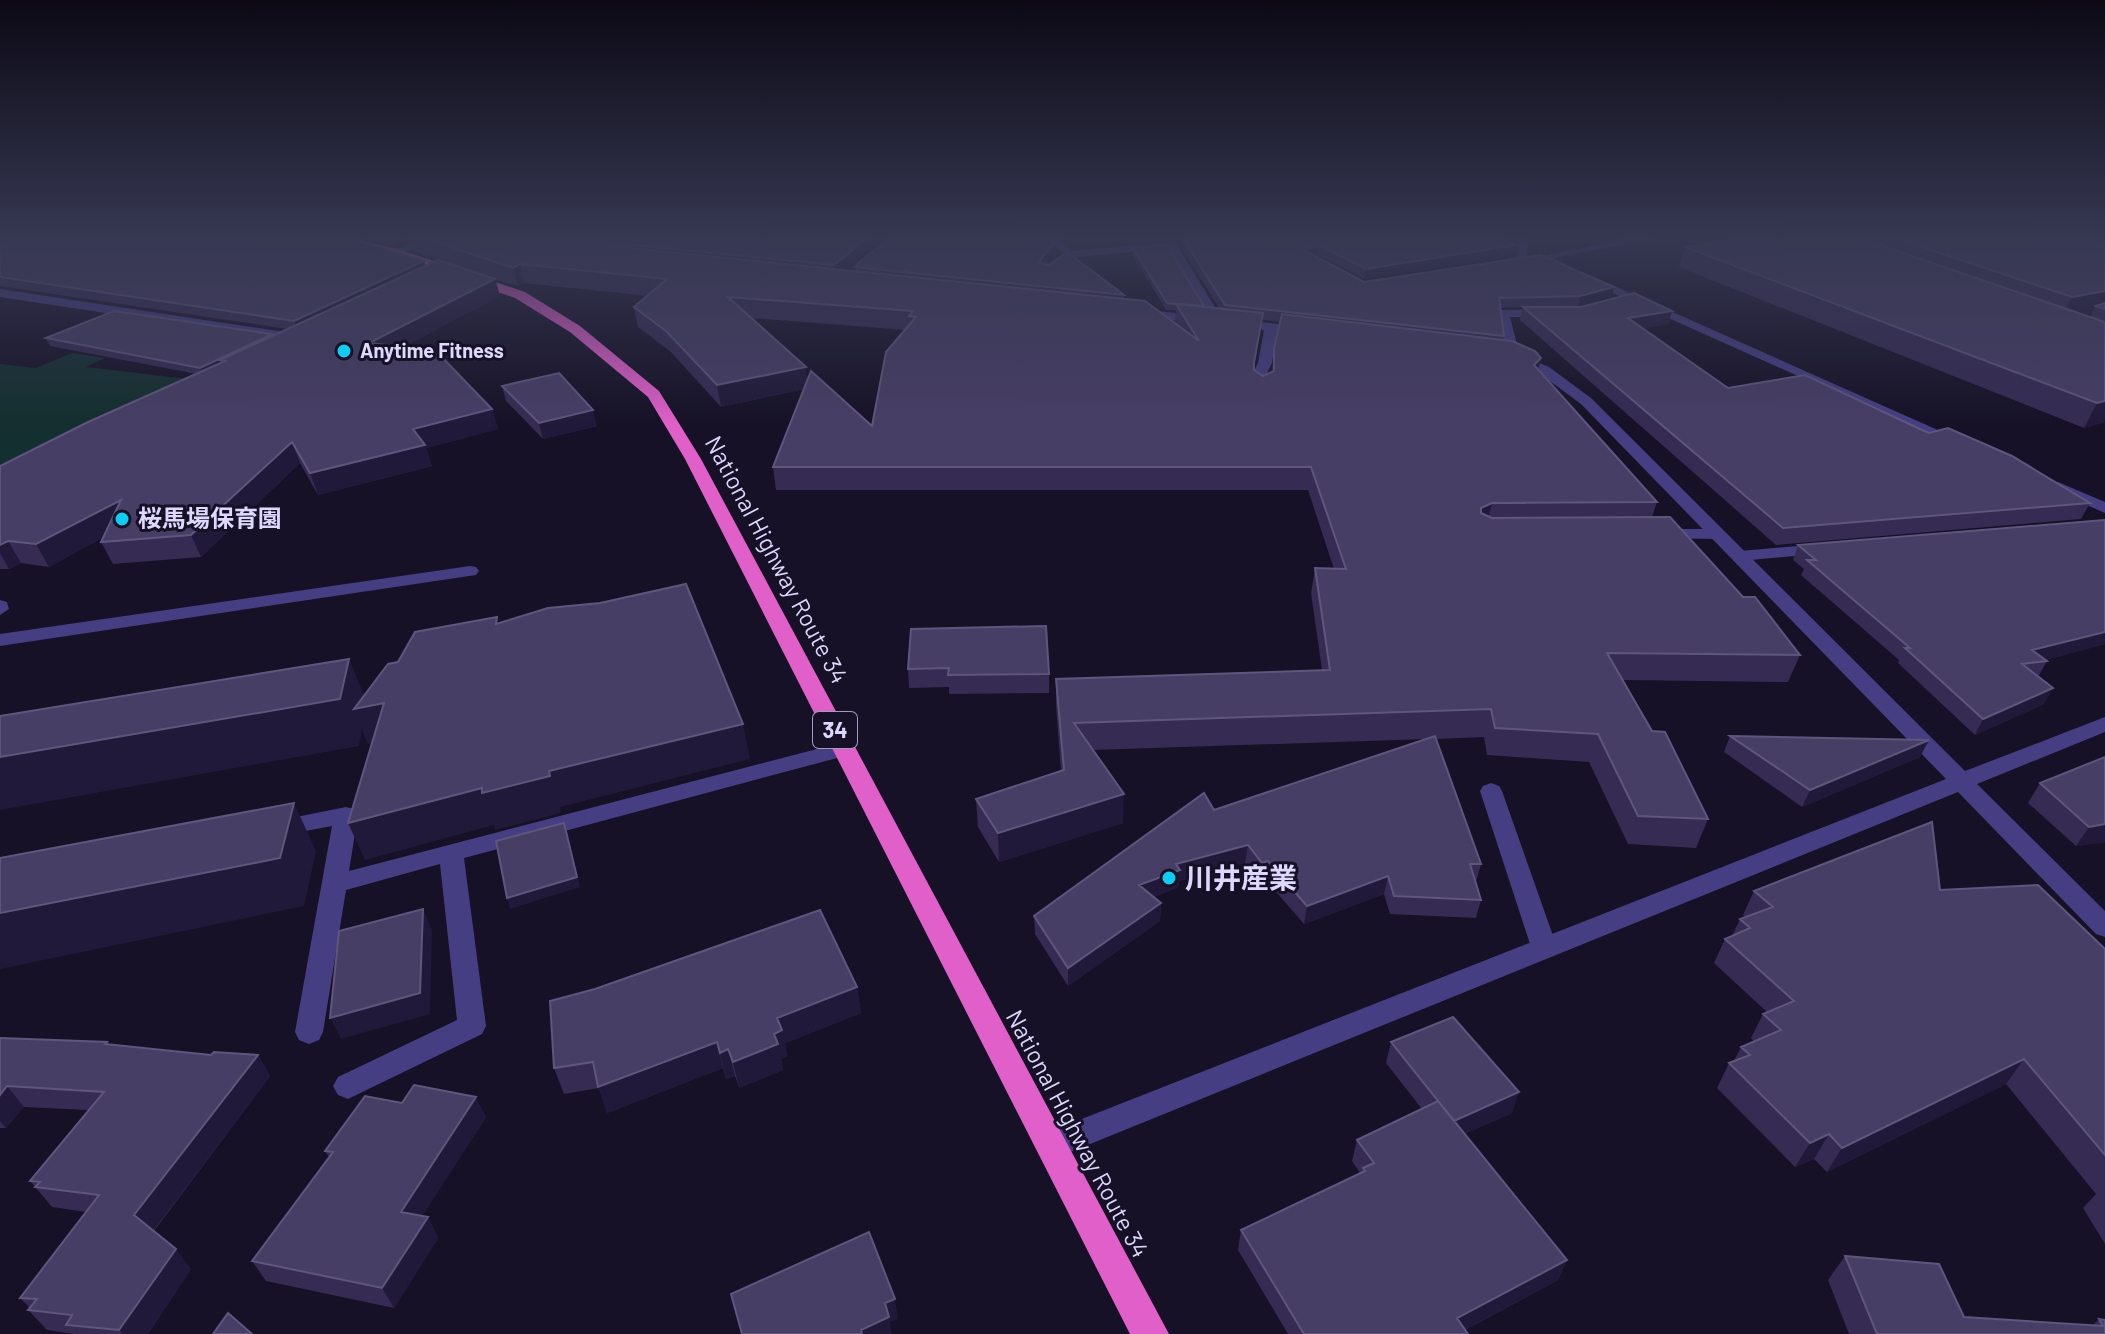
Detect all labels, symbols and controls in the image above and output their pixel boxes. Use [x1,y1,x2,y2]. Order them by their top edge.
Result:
place label: Anytime Fitness [360,338,504,362]
marker: Anytime Fitness [335,342,353,360]
street label: National Highway Route 34 [700,430,855,688]
place label: 桜馬場保育園 [138,503,282,532]
marker: 桜馬場保育園 [113,510,131,528]
road number: 34 [813,712,857,748]
place label: 川井産業 [1185,860,1297,894]
marker: 川井産業 [1160,869,1178,887]
street label: National Highway Route 34 [1001,1004,1156,1262]

